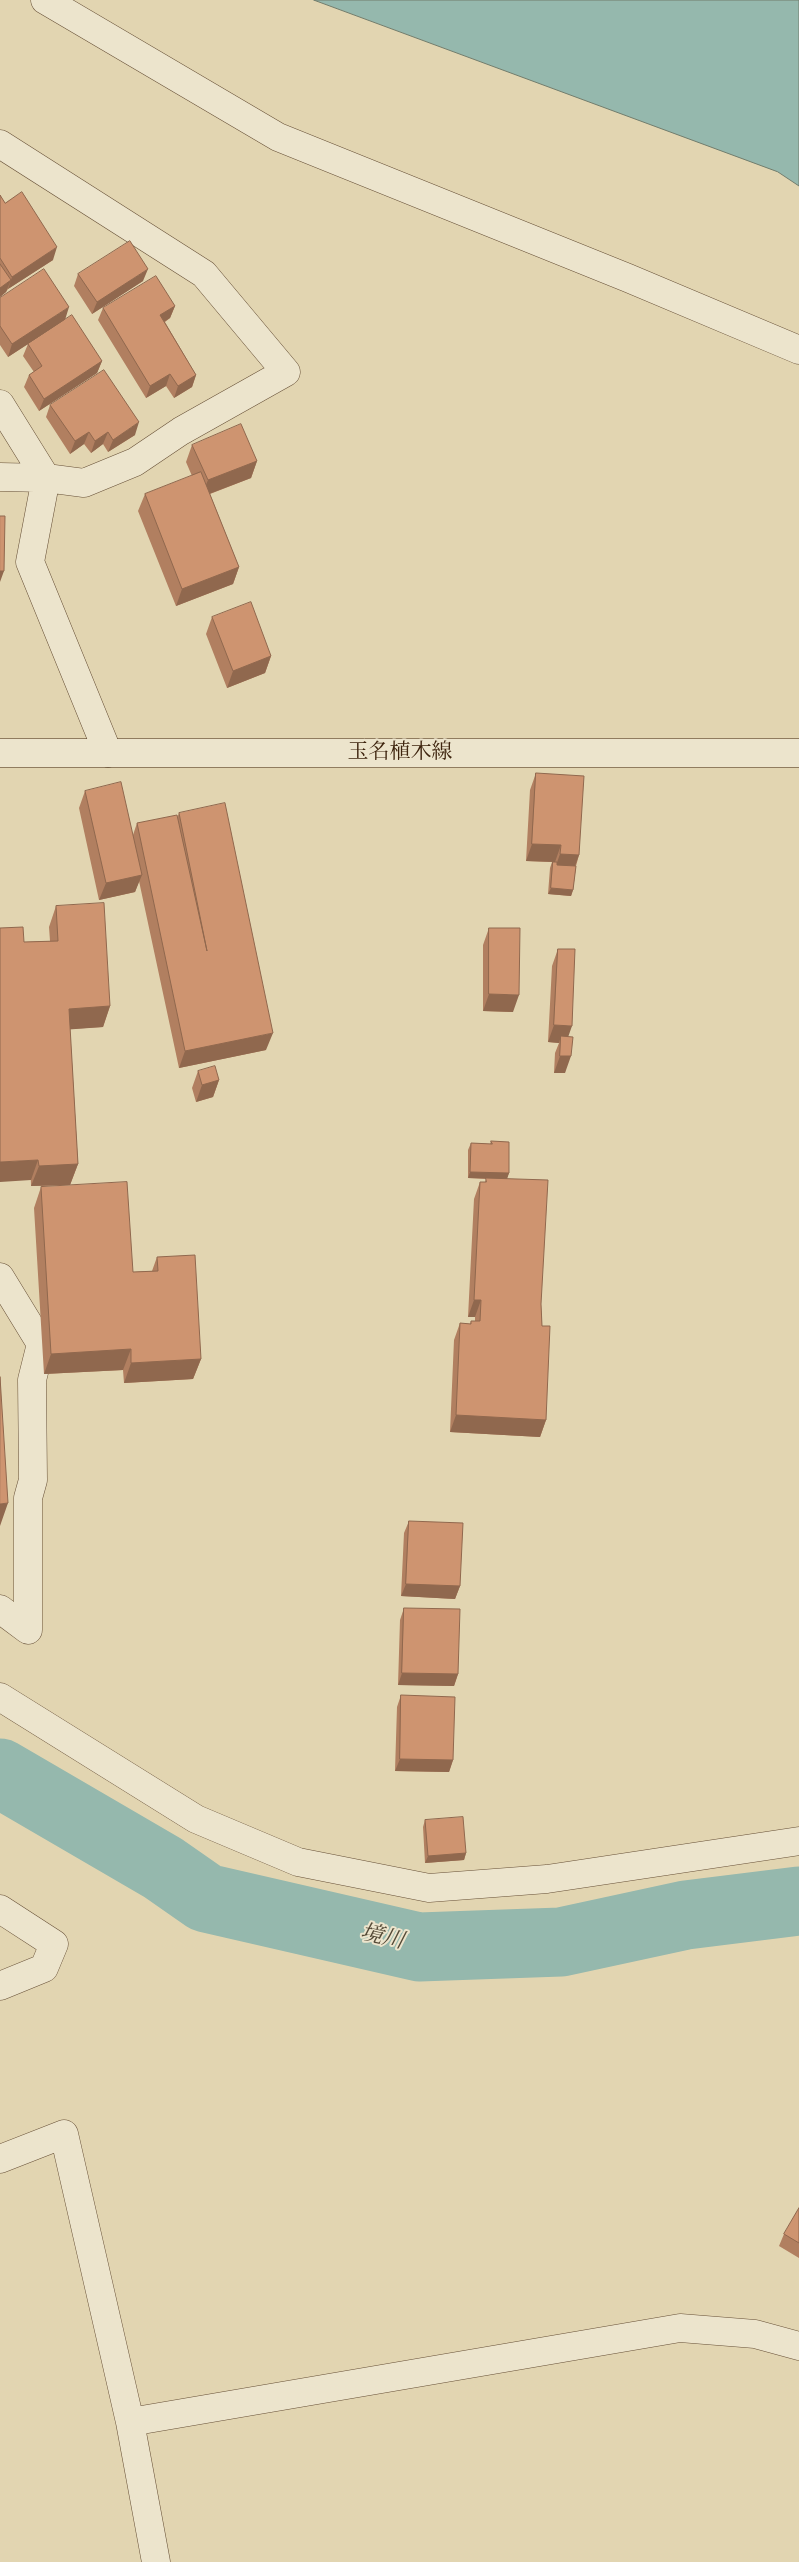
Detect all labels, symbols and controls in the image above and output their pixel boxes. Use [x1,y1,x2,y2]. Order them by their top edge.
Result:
street label: 玉名植木線 [348,740,452,766]
water label: 境川 [358,1920,406,1956]

